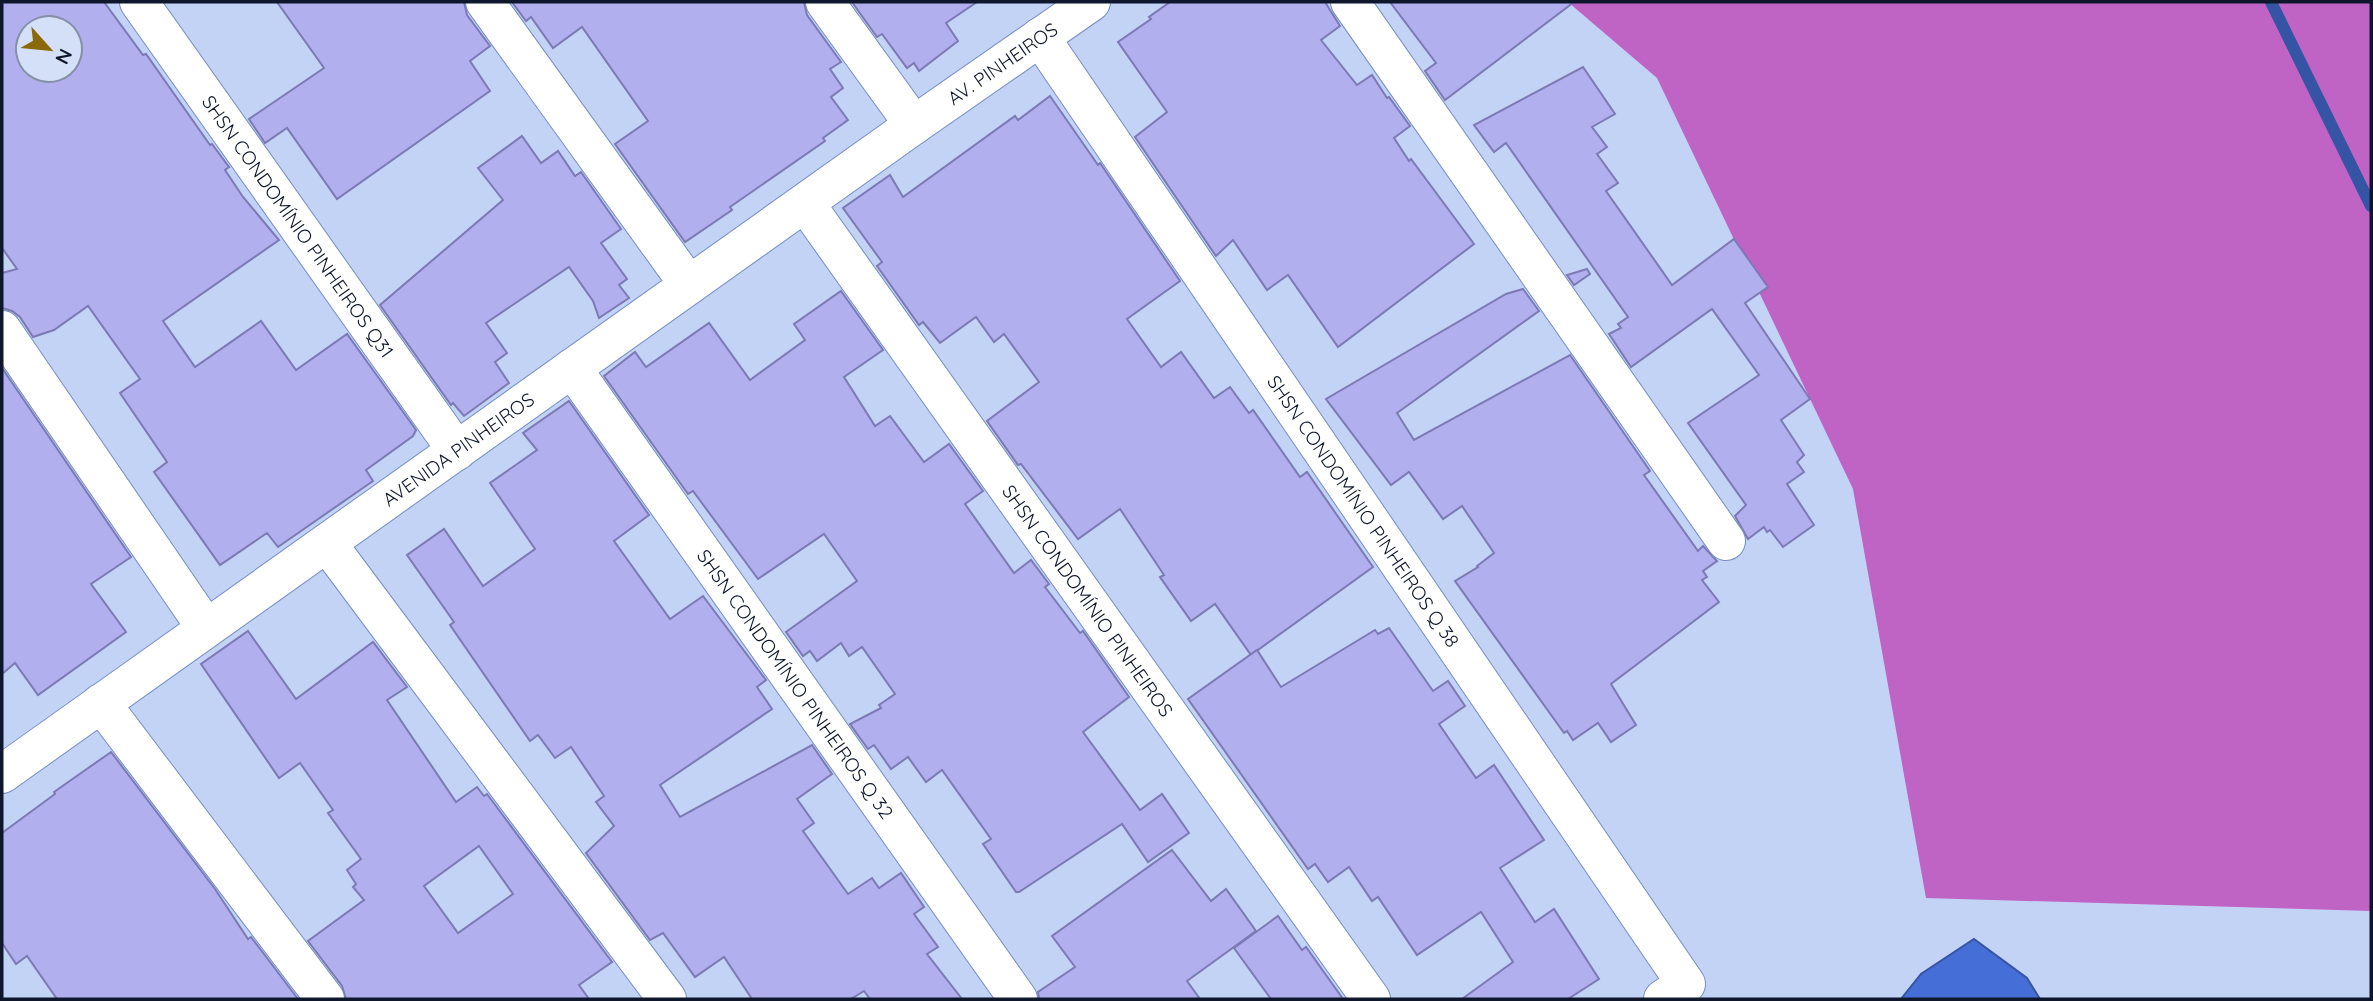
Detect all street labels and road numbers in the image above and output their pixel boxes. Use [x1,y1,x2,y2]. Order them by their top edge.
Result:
street label: AV. PINHEIROS [943,17,1062,110]
street label: SHSN CONDOMÍNIO PINHEIROS Q31 [197,91,399,362]
street label: SHSN CONDOMÍNIO PINHEIROS Q 38 [1262,370,1465,652]
street label: AVENIDA PINHEIROS [378,387,539,511]
street label: SHSN CONDOMÍNIO PINHEIROS [997,480,1178,721]
street label: SHSN CONDOMÍNIO PINHEIROS Q 32 [692,545,899,823]

